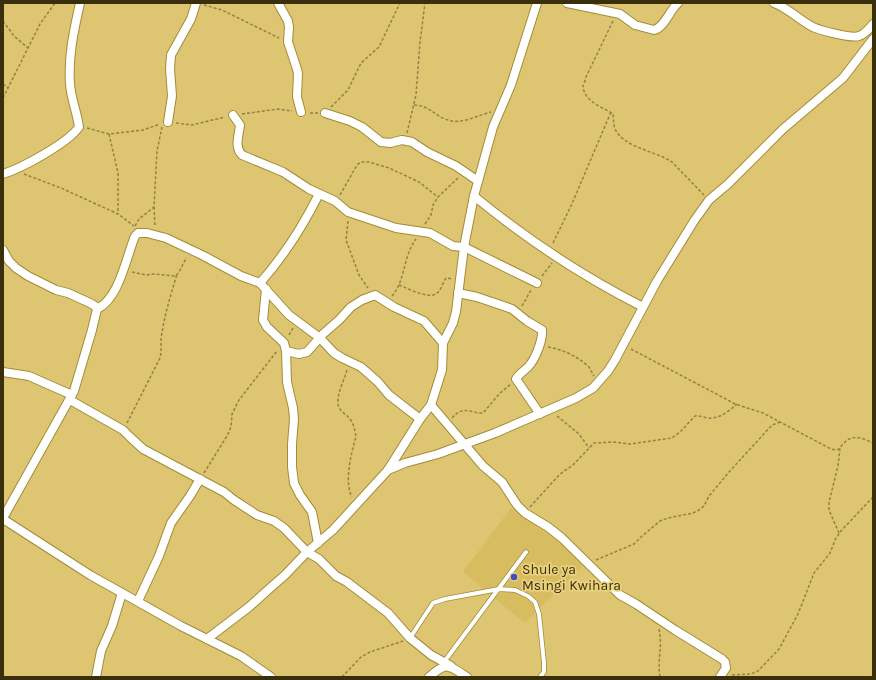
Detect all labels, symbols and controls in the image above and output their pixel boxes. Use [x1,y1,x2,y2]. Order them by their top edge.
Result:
place label: Shule ya Msingi Kwihara [522,561,621,594]
marker: Shule ya Msingi Kwihara [509,572,519,582]

